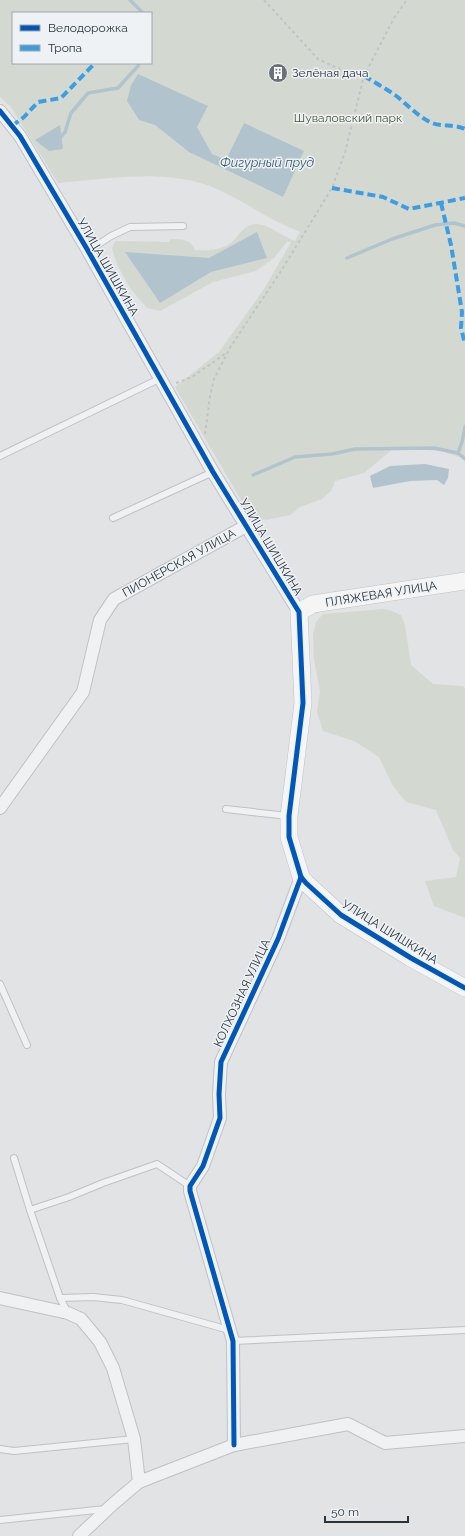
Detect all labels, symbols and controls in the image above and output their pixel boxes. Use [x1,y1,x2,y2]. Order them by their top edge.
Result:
legend [12,12,152,64]
text: Велодорожка [48,21,128,35]
text: Тропа [48,41,82,55]
building icon: Зелёная дача [267,62,289,84]
place label: Зелёная дача [292,66,369,80]
park label: Шуваловский парк [294,111,402,125]
water label: Фигурный пруд [220,155,314,170]
street label: УЛИЦА ШИШКИНА [74,216,142,318]
street label: УЛИЦА ШИШКИНА [237,496,305,598]
street label: ПИОНЕРСКАЯ УЛИЦА [120,526,238,600]
street label: ПЛЯЖЕВАЯ УЛИЦА [324,578,438,610]
street label: УЛИЦА ШИШКИНА [339,897,441,967]
street label: КОЛХОЗНАЯ УЛИЦА [211,937,273,1049]
scale bar [325,1498,408,1524]
text: 50 m [331,1505,359,1519]

